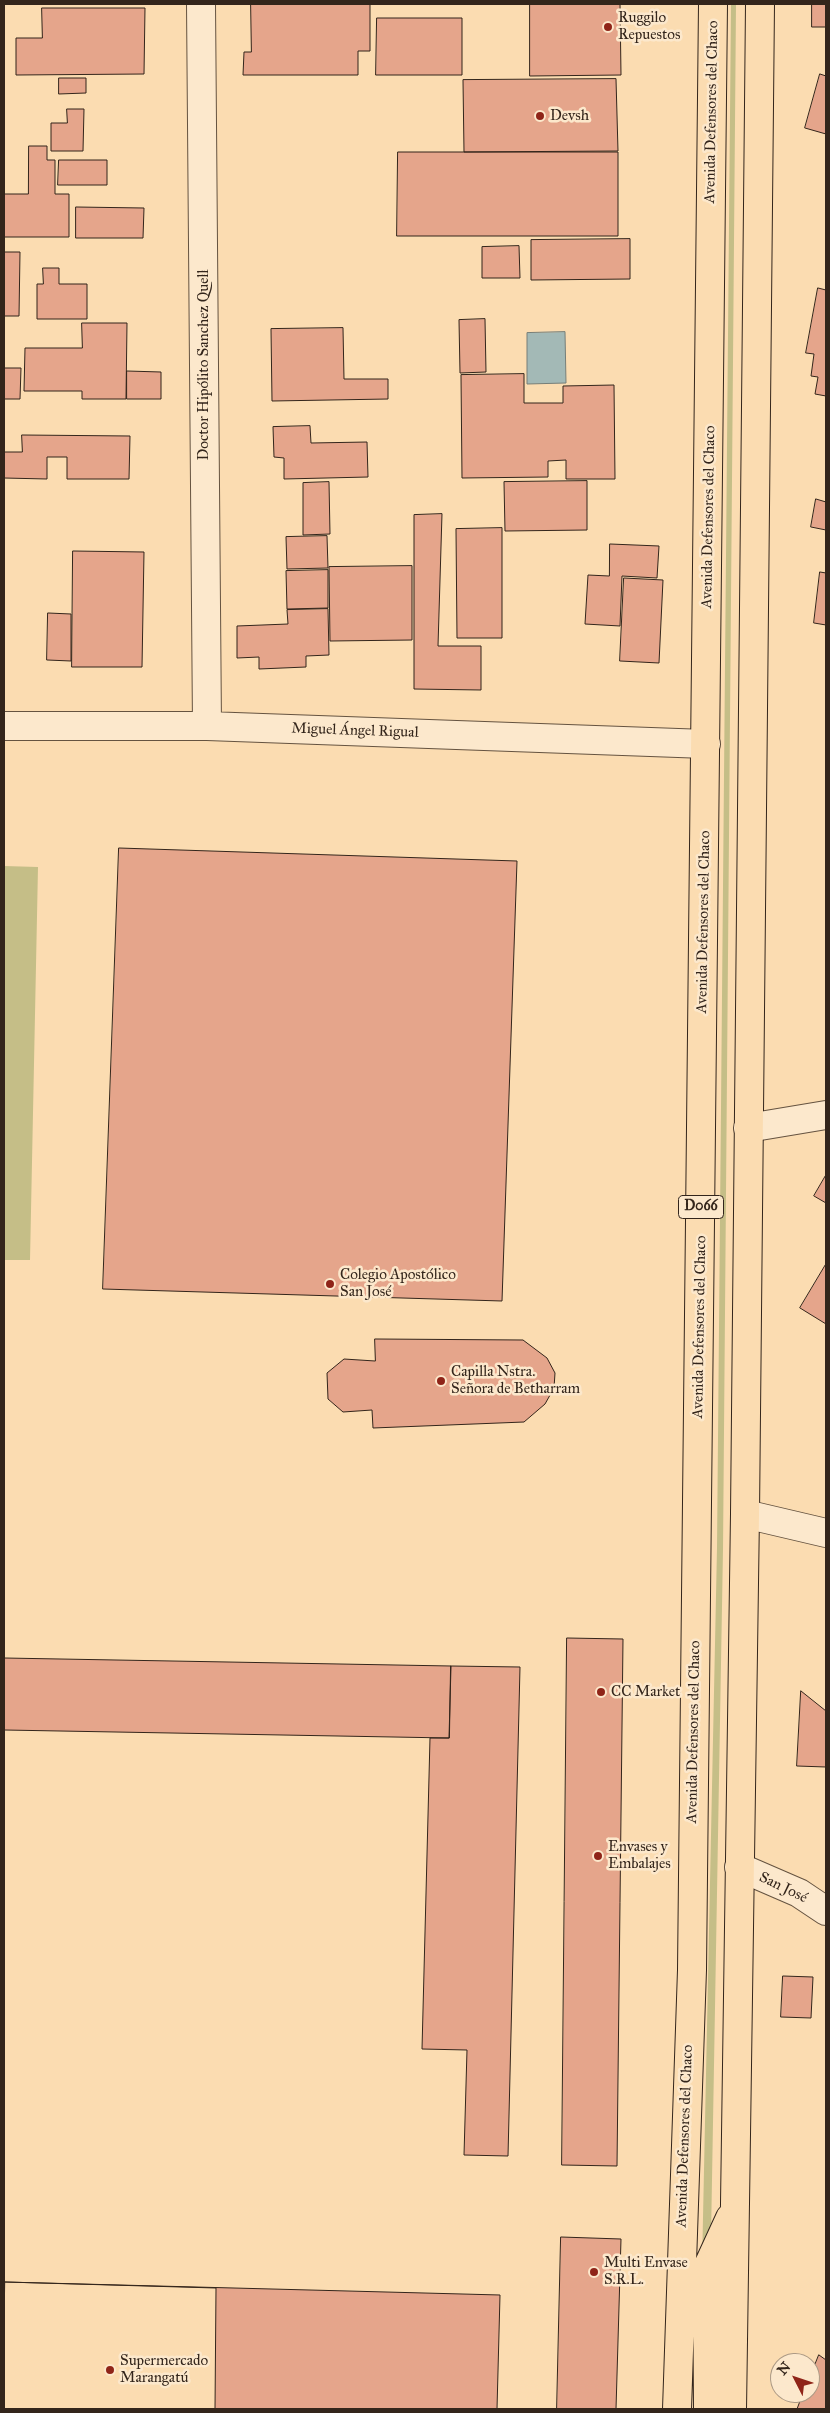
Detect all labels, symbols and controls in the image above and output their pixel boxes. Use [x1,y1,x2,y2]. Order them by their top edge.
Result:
place label: Ruggilo Repuestos [618,9,680,44]
street label: Avenida Defensores del Chaco [701,20,723,204]
marker: Ruggilo Repuestos [602,21,614,33]
place label: Devsh [550,107,589,125]
marker: Devsh [534,110,546,122]
street label: Doctor Hipólito Sanchez Quell [195,269,213,461]
street label: Avenida Defensores del Chaco [698,425,720,609]
street label: Miguel Ángel Rigual [291,720,419,742]
street label: Avenida Defensores del Chaco [693,830,715,1014]
road number: D066 [678,1196,724,1218]
street label: Avenida Defensores del Chaco [689,1235,711,1419]
place label: Colegio Apostólico San José [340,1266,456,1301]
marker: Colegio Apostólico San José [324,1278,336,1290]
place label: Capilla Nstra. Señora de Betharram [451,1363,580,1398]
marker: Capilla Nstra. Señora de Betharram [435,1375,447,1387]
street label: Avenida Defensores del Chaco [683,1640,705,1824]
place label: CC Market [611,1683,680,1701]
marker: CC Market [595,1686,607,1698]
place label: Envases y Embalajes [608,1838,671,1873]
marker: Envases y Embalajes [592,1850,604,1862]
street label: San José [756,1869,810,1907]
street label: Avenida Defensores del Chaco [673,2044,697,2228]
place label: Multi Envase S.R.L. [604,2254,688,2289]
marker: Multi Envase S.R.L. [588,2266,600,2278]
place label: Supermercado Marangatú [120,2352,208,2387]
north arrow [770,2353,820,2403]
text: N [774,2358,794,2379]
marker: Supermercado Marangatú [104,2364,116,2376]

